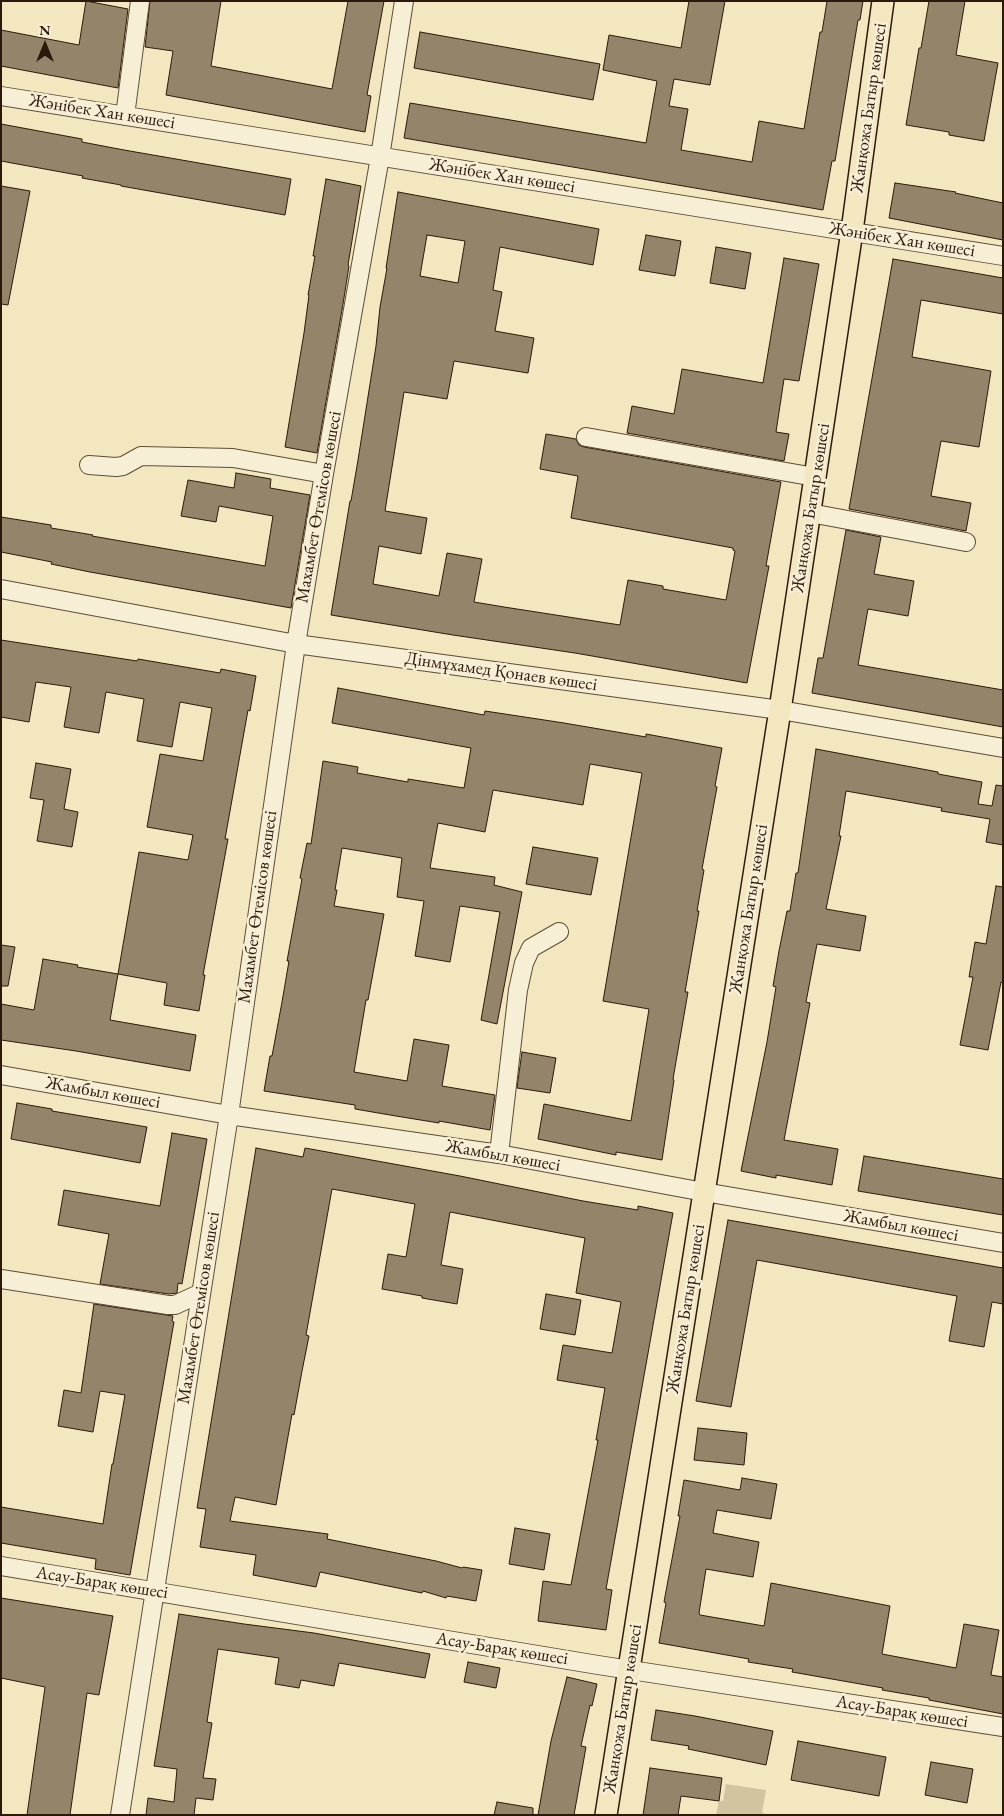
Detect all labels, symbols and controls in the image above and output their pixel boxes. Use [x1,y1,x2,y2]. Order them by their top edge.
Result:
north arrow [20,20,70,70]
text: N [39,21,51,39]
street label: Жанқожа Батыр көшесі [846,22,892,194]
street label: Жәнібек Хан көшесі [27,90,177,134]
street label: Жәнібек Хан көшесі [427,154,577,198]
street label: Жәнібек Хан көшесі [827,218,977,262]
street label: Махамбет Өтемісов көшесі [291,409,347,605]
street label: Жанқожа Батыр көшесі [787,422,835,594]
street label: Дінмұхамед Қонаев көшесі [404,648,598,696]
street label: Махамбет Өтемісов көшесі [234,809,282,1005]
street label: Жанқожа Батыр көшесі [725,823,773,995]
street label: Жамбыл көшесі [44,1072,162,1114]
street label: Жамбыл көшесі [444,1135,562,1177]
street label: Жамбыл көшесі [842,1205,960,1247]
street label: Махамбет Өтемісов көшесі [173,1210,225,1406]
street label: Жанқожа Батыр көшесі [662,1223,710,1395]
street label: Асау-Барақ көшесі [34,1562,170,1604]
street label: Жанқожа Батыр көшесі [599,1623,647,1795]
street label: Асау-Барақ көшесі [434,1628,570,1670]
street label: Асау-Барақ көшесі [834,1691,970,1733]

